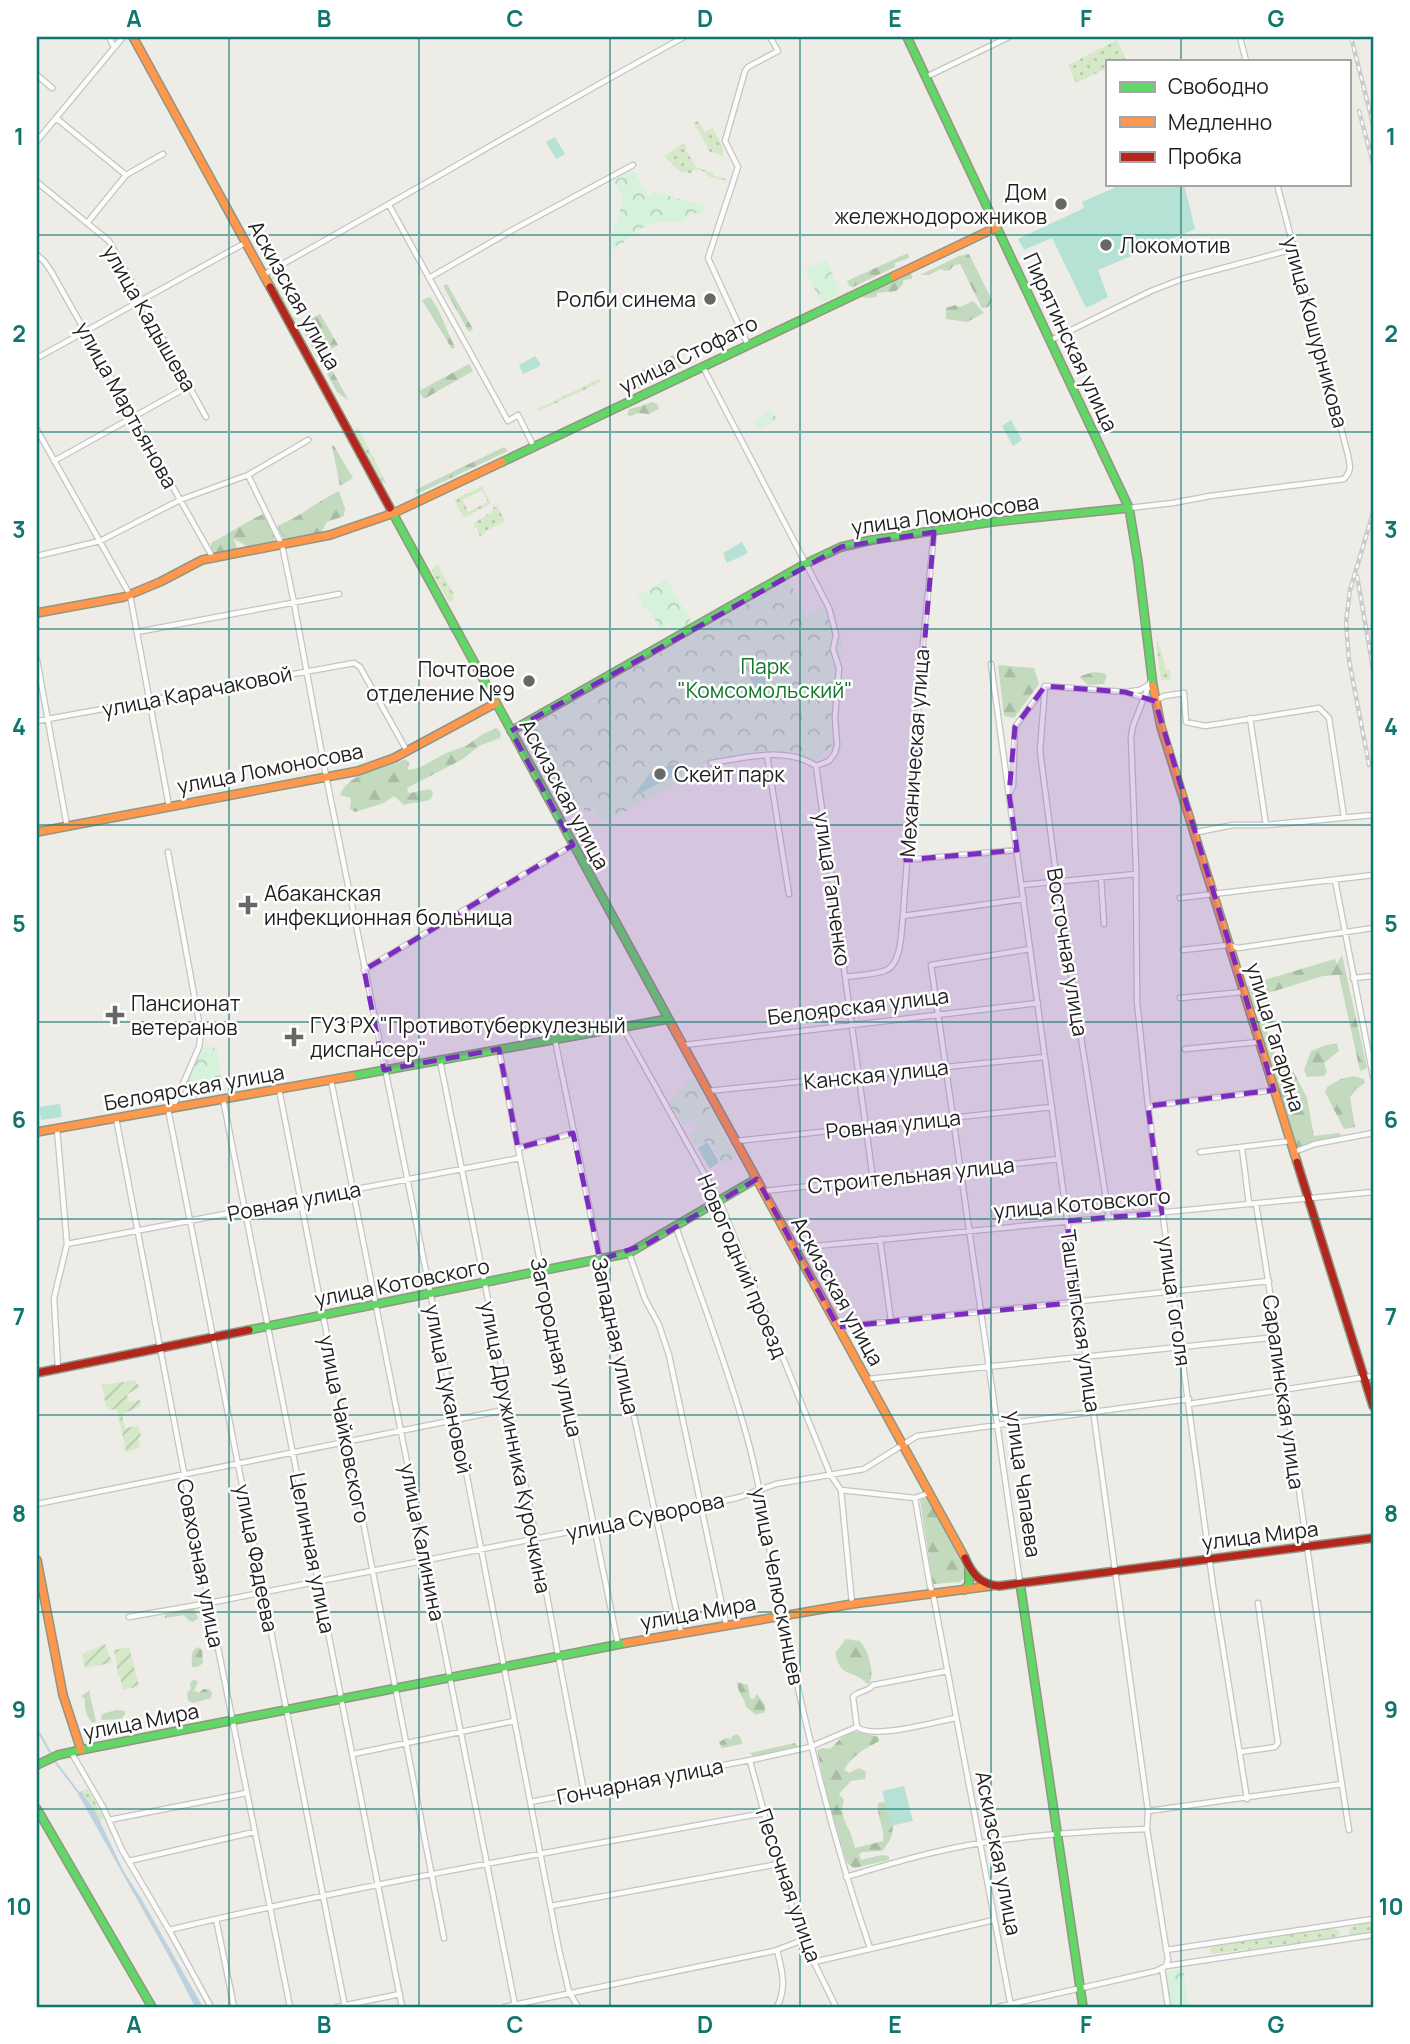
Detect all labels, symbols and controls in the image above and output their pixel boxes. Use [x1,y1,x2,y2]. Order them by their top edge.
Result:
text: A [126,2,142,34]
text: B [317,2,331,34]
text: C [507,2,524,34]
text: D [697,2,713,34]
text: E [888,2,902,34]
text: F [1080,2,1092,34]
text: G [1268,2,1285,34]
legend [1106,60,1350,186]
text: Свободно [1168,72,1269,100]
text: Медленно [1168,108,1272,136]
text: 1 [14,120,24,152]
text: 1 [1386,120,1396,152]
text: Пробка [1168,142,1242,170]
place label: Дом жележнодорожников [835,178,1047,230]
marker: Дом жележнодорожников [1053,196,1069,212]
street label: Аскизская улица [242,215,348,375]
place label: Локомотив [1120,231,1230,259]
street label: улица Кошурникова [1277,233,1355,431]
marker: Локомотив [1098,237,1114,253]
street label: улица Кадышева [97,239,203,397]
street label: Пирятинская улица [1017,248,1125,436]
place label: Ролби синема [556,285,696,313]
marker: Ролби синема [702,291,718,307]
street label: улица Стофато [614,308,762,400]
text: 2 [12,317,26,349]
street label: улица Мартьянова [70,317,184,493]
text: 2 [1384,317,1398,349]
street label: улица Ломоносова [849,487,1041,541]
text: 3 [12,513,26,545]
text: 3 [1384,513,1398,545]
street label: Механическая улица [893,648,935,858]
park label: Парк "Комсомольский" [678,652,852,704]
place label: Почтовое отделение №9 [366,655,515,707]
street label: улица Карачаковой [100,659,294,723]
marker: Почтовое отделение №9 [521,673,537,689]
text: 4 [12,710,26,742]
text: 4 [1384,710,1398,742]
street label: Аскизская улица [513,714,617,874]
street label: улица Ломоносова [175,736,365,800]
place label: Скейт парк [674,760,785,788]
marker: Скейт парк [652,766,668,782]
street label: улица Гапченко [808,810,858,968]
street label: Восточная улица [1041,866,1095,1038]
place label: Абаканская инфекционная больница [264,879,512,931]
marker: Абаканская инфекционная больница [238,895,258,915]
text: 5 [12,907,26,939]
text: 5 [1384,907,1398,939]
street label: улица Гагарина [1240,959,1312,1115]
street label: Белоярская улица [766,981,950,1031]
place label: Пансионат ветеранов [131,989,241,1041]
marker: Пансионат ветеранов [105,1005,125,1025]
place label: ГУЗ РХ "Противотуберкулезный диспансер" [310,1011,626,1063]
marker: ГУЗ РХ "Противотуберкулезный диспансер" [284,1027,304,1047]
street label: Канская улица [802,1052,950,1096]
street label: Белоярская улица [102,1057,286,1117]
text: 6 [12,1103,26,1135]
street label: Ровная улица [824,1103,962,1145]
text: 6 [1384,1103,1398,1135]
street label: Строительная улица [806,1150,1016,1200]
street label: Новогодний проезд [692,1170,794,1362]
street label: Ровная улица [225,1174,363,1228]
street label: улица Котовского [992,1181,1172,1225]
street label: Аскизская улица [785,1211,891,1371]
street label: Таштыпская улица [1054,1228,1108,1414]
street label: улица Гоголя [1152,1234,1198,1368]
street label: улица Котовского [312,1251,492,1313]
street label: Загородная улица [524,1255,590,1439]
street label: Западная улица [586,1255,646,1417]
street label: Саралинская улица [1256,1293,1312,1491]
street label: улица Дружинника Курочкина [474,1299,558,1595]
text: 7 [13,1300,25,1332]
text: 7 [1385,1300,1397,1332]
street label: улица Цукановой [419,1302,479,1476]
street label: улица Чайковского [313,1333,377,1525]
street label: улица Чапаева [1000,1409,1048,1559]
street label: улица Калинина [394,1461,452,1623]
street label: Целинная улица [284,1470,342,1636]
street label: Совхозная улица [171,1476,231,1650]
street label: улица Фадеева [229,1482,285,1634]
street label: улица Челюскинцев [745,1485,811,1687]
street label: улица Суворова [563,1486,727,1546]
text: 8 [12,1497,26,1529]
text: 8 [1384,1497,1398,1529]
street label: улица Мира [1200,1514,1320,1556]
street label: улица Мира [638,1588,758,1636]
text: 9 [12,1693,26,1725]
text: 9 [1384,1693,1398,1725]
street label: улица Мира [81,1696,201,1746]
street label: Гончарная улица [554,1751,726,1811]
street label: Аскизская улица [969,1768,1029,1938]
street label: Песочная улица [750,1804,828,1966]
text: 10 [6,1890,32,1922]
text: 10 [1378,1890,1404,1922]
text: A [126,2008,142,2040]
text: B [317,2008,331,2040]
text: C [507,2008,524,2040]
text: D [697,2008,713,2040]
text: E [888,2008,902,2040]
text: F [1080,2008,1092,2040]
text: G [1268,2008,1285,2040]

